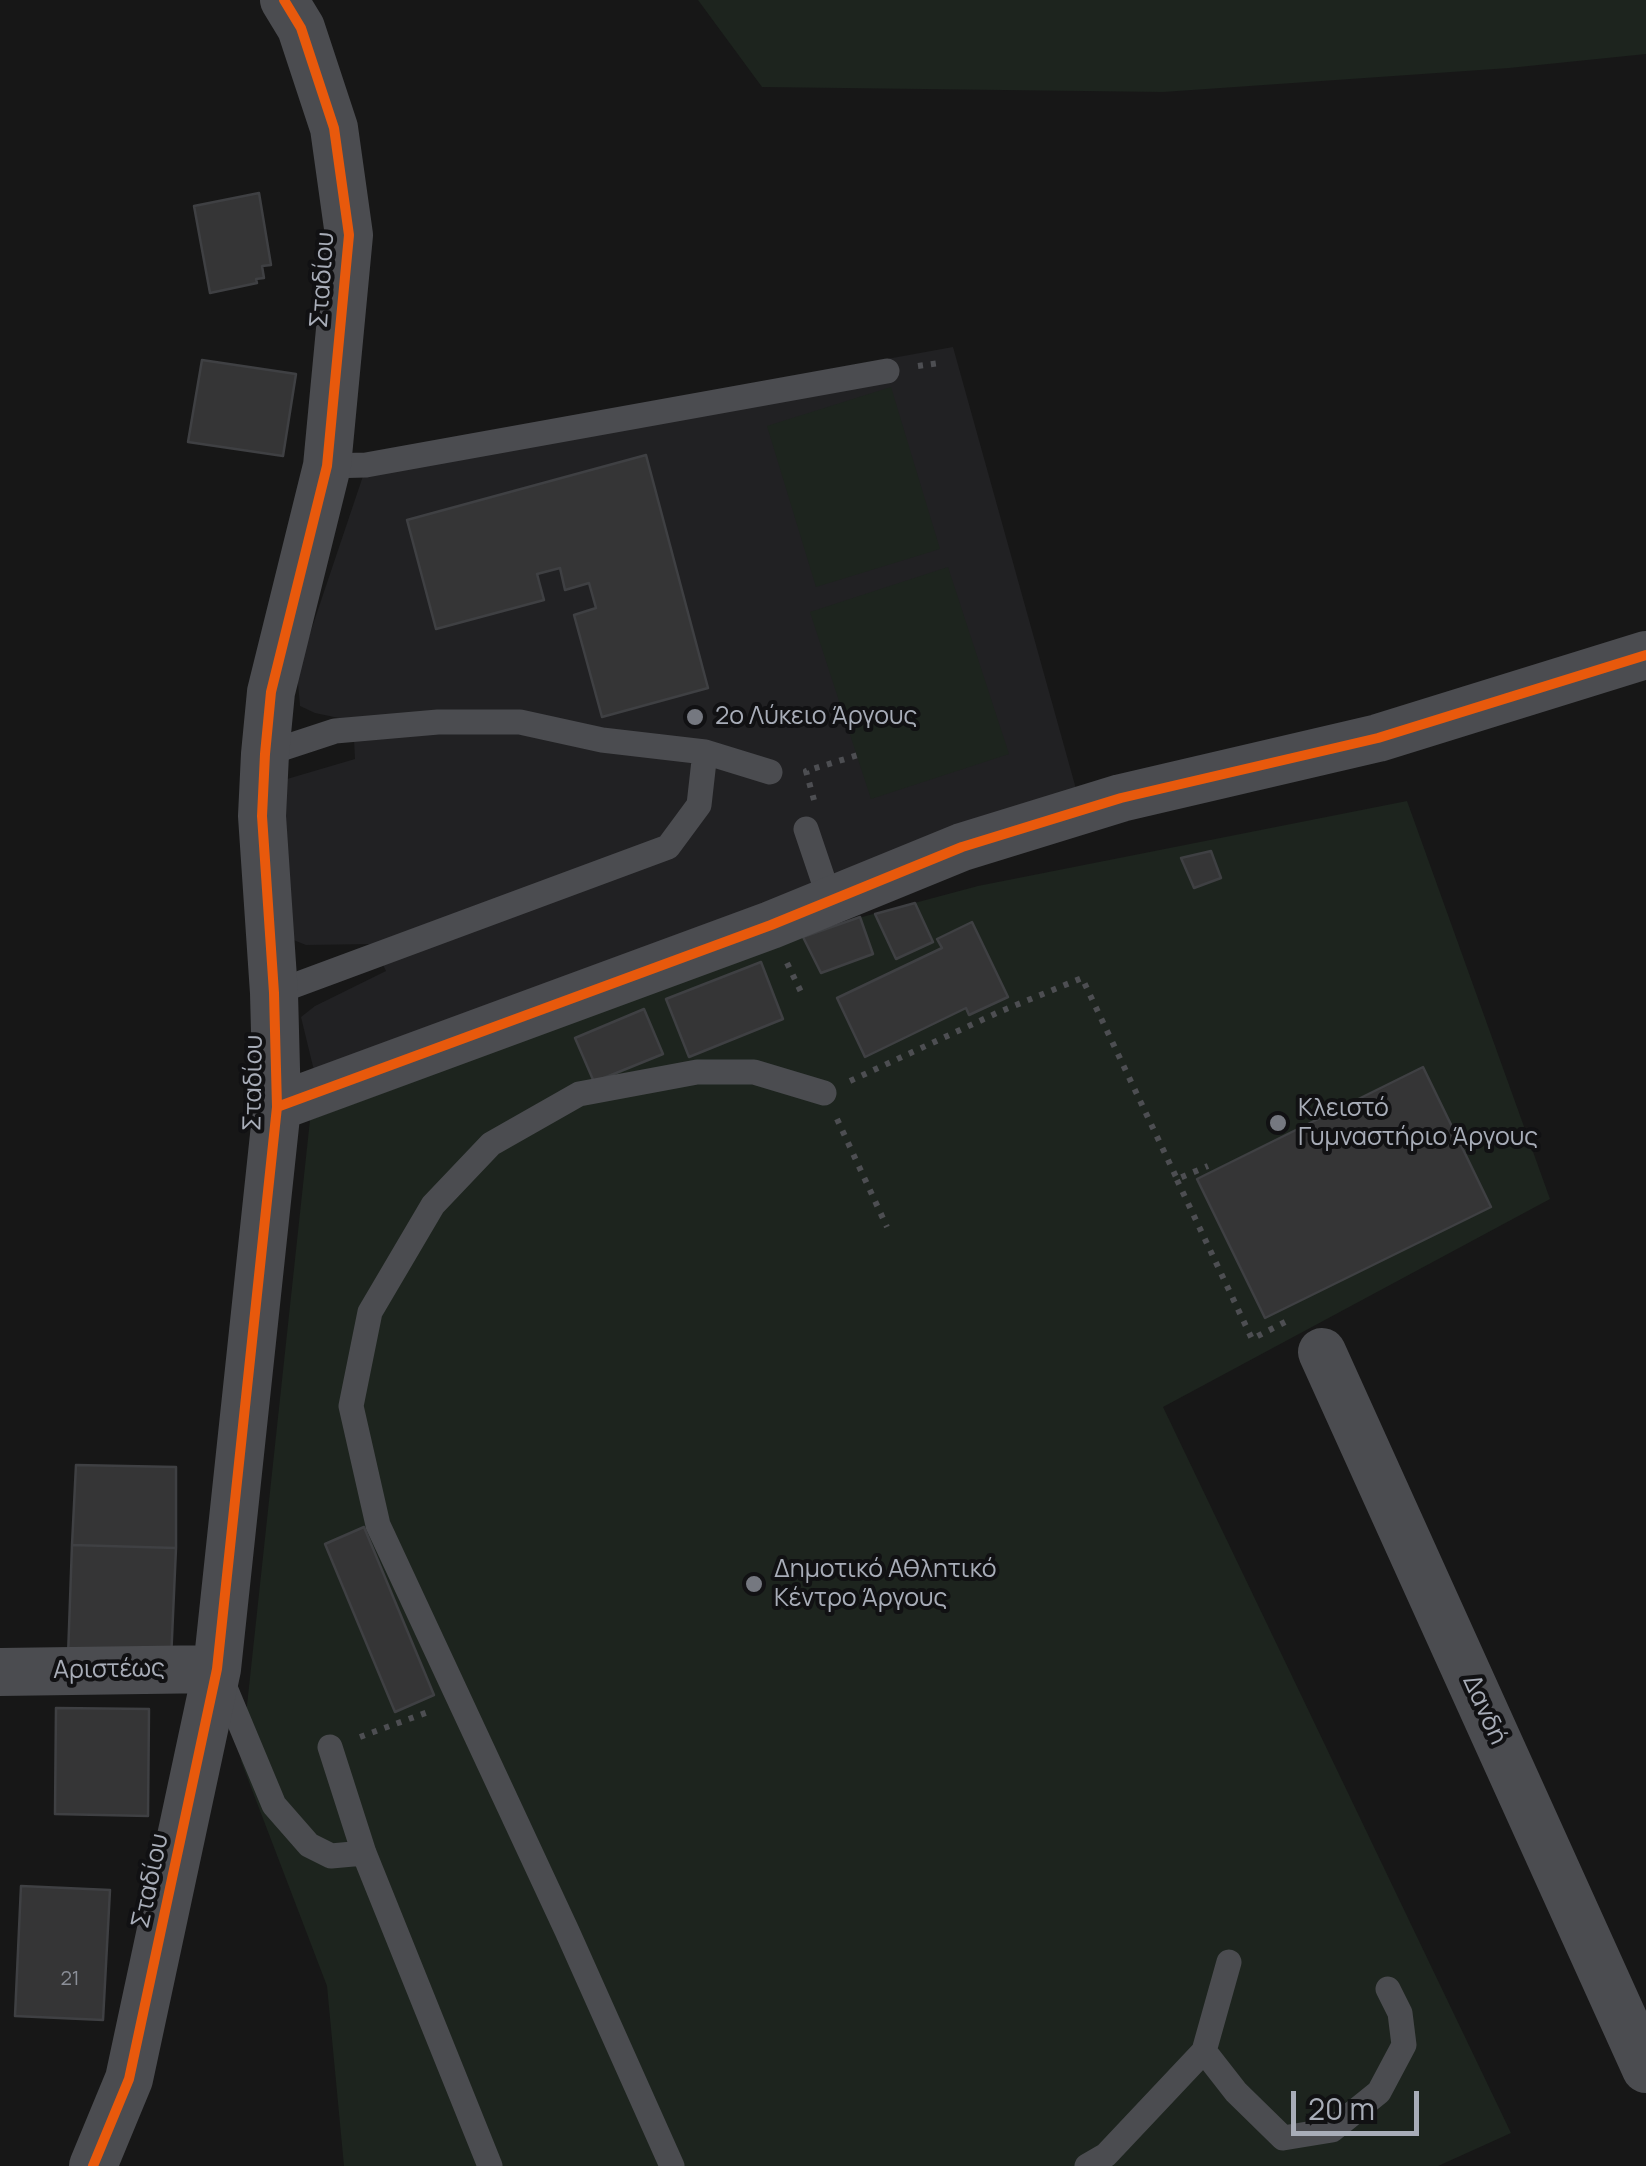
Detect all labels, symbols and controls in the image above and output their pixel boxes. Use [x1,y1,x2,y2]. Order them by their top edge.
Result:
street label: Σταδίου [305,231,341,329]
place label: 2ο Λύκειο Άργους [715,702,917,732]
marker: 2ο Λύκειο Άργους [684,706,706,728]
street label: Σταδίου [238,1035,270,1131]
place label: Κλειστό Γυμναστήριο Άργους [1298,1094,1538,1153]
marker: Κλειστό Γυμναστήριο Άργους [1267,1112,1289,1134]
place label: Δημοτικό Αθλητικό Κέντρο Άργους [774,1555,997,1614]
marker: Δημοτικό Αθλητικό Κέντρο Άργους [743,1573,765,1595]
street label: Αριστέως [53,1654,165,1686]
street label: Δανδή [1455,1671,1513,1749]
street label: Σταδίου [126,1831,176,1931]
house number: 21 [60,1967,80,1991]
scale bar [1296,2071,1424,2133]
text: 20 m [1308,2088,1375,2129]

